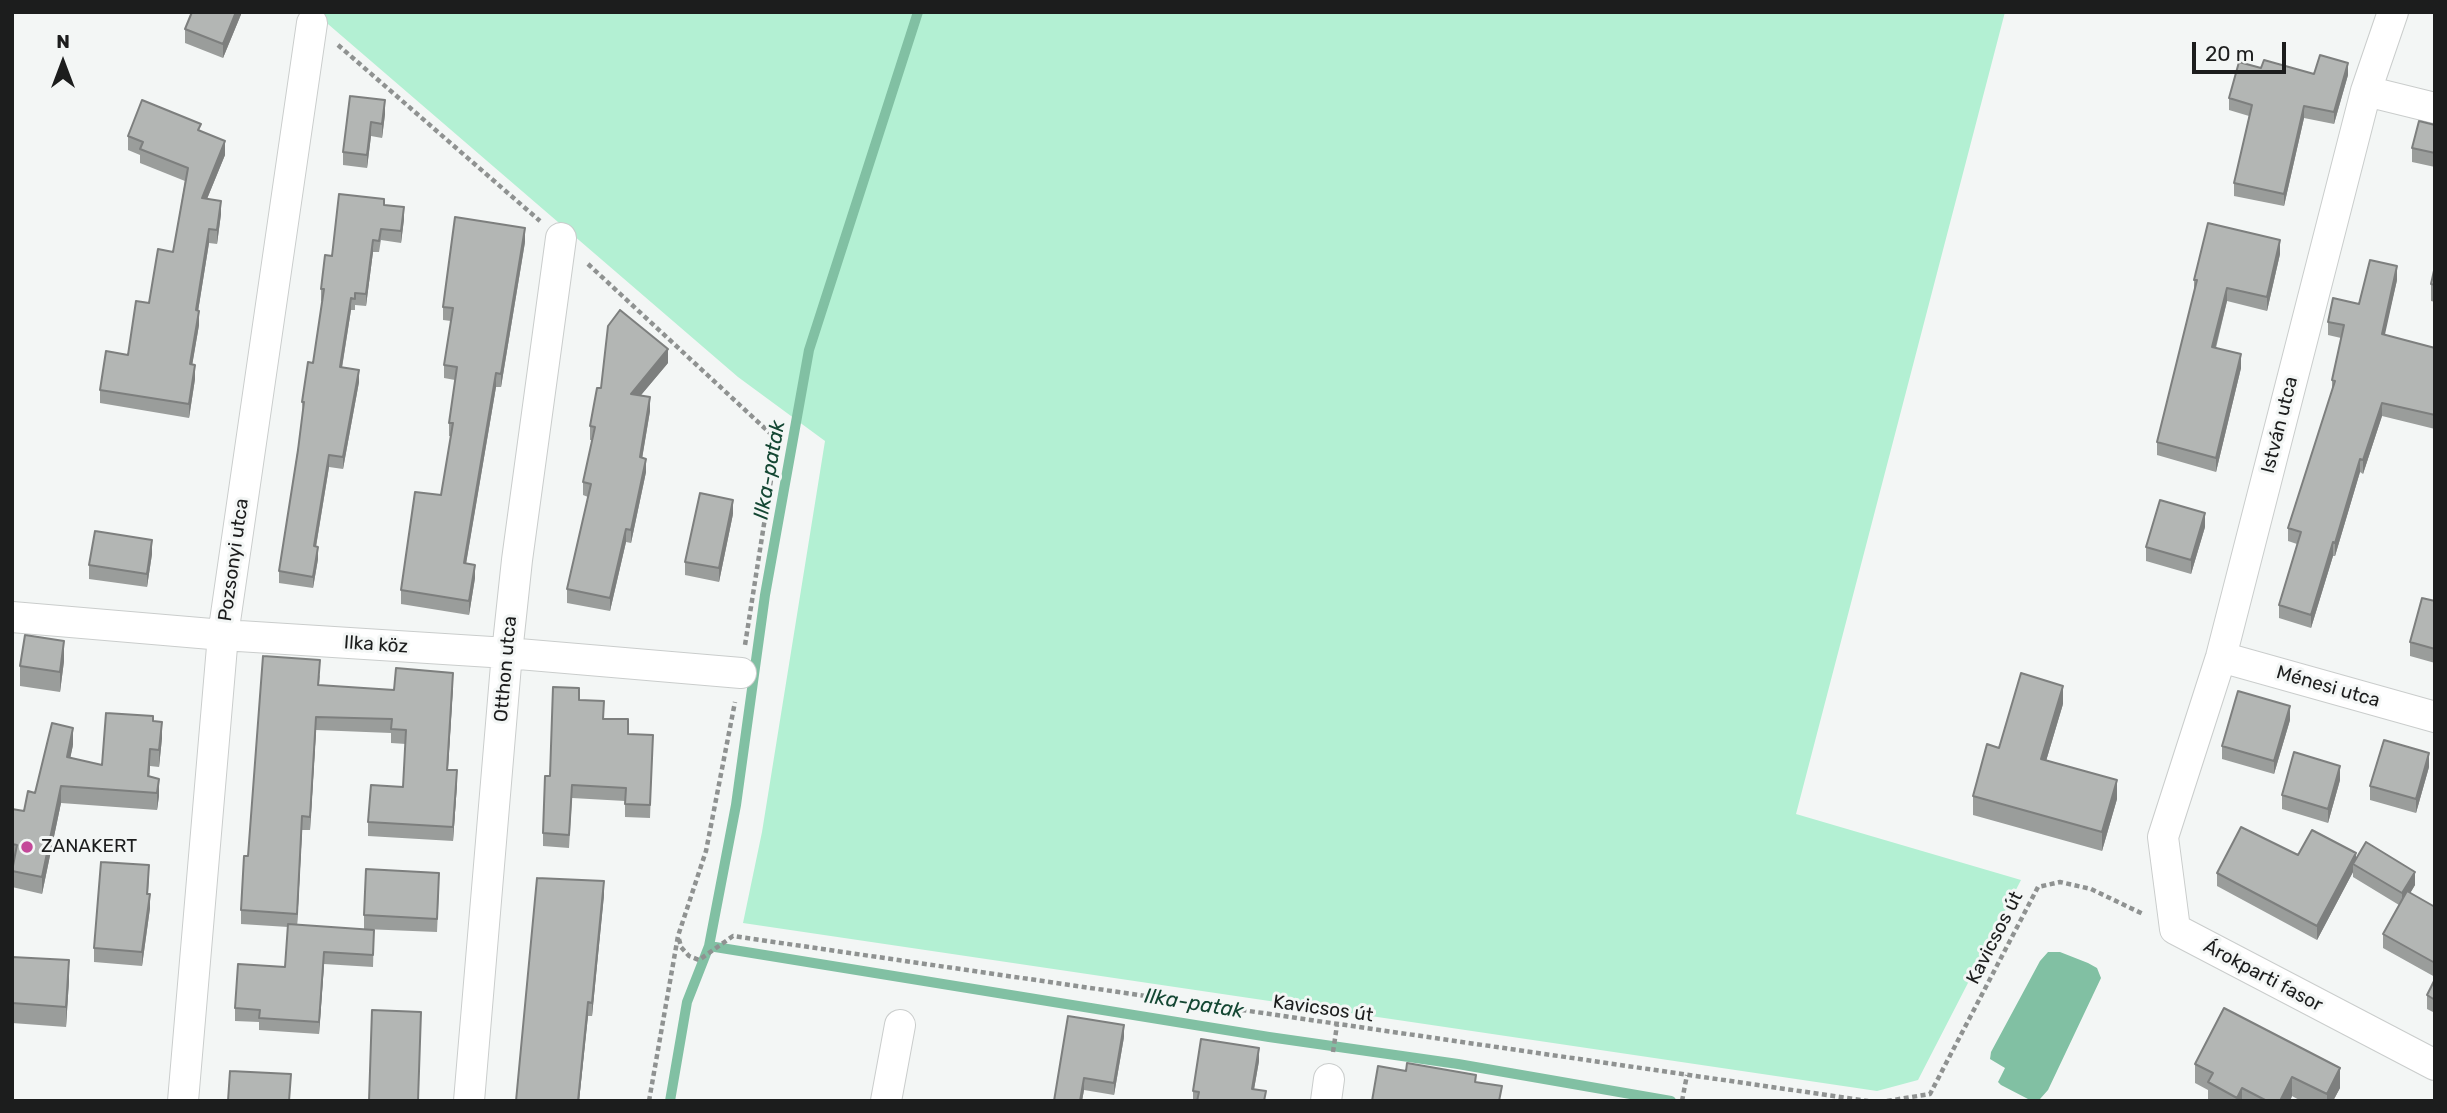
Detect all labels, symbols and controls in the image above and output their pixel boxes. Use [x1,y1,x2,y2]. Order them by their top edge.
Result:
north arrow [28,28,98,98]
scale bar [2195,28,2290,72]
text: N [56,30,70,53]
text: 20 m [2205,41,2254,66]
street label: István utca [2257,374,2303,476]
water label: Ilka-patak [749,418,791,522]
street label: Pozsonyi utca [214,497,254,623]
street label: Otthon utca [490,615,522,723]
street label: Ilka köz [343,631,409,659]
street label: Ménesi utca [2274,661,2382,713]
place label: ZANAKERT [41,836,137,858]
marker: ZANAKERT [19,839,35,855]
street label: Kavicsos út [1962,888,2028,988]
street label: Árokparti fasor [2200,935,2326,1017]
water label: Ilka-patak [1143,984,1245,1024]
street label: Kavicsos út [1271,991,1375,1027]

